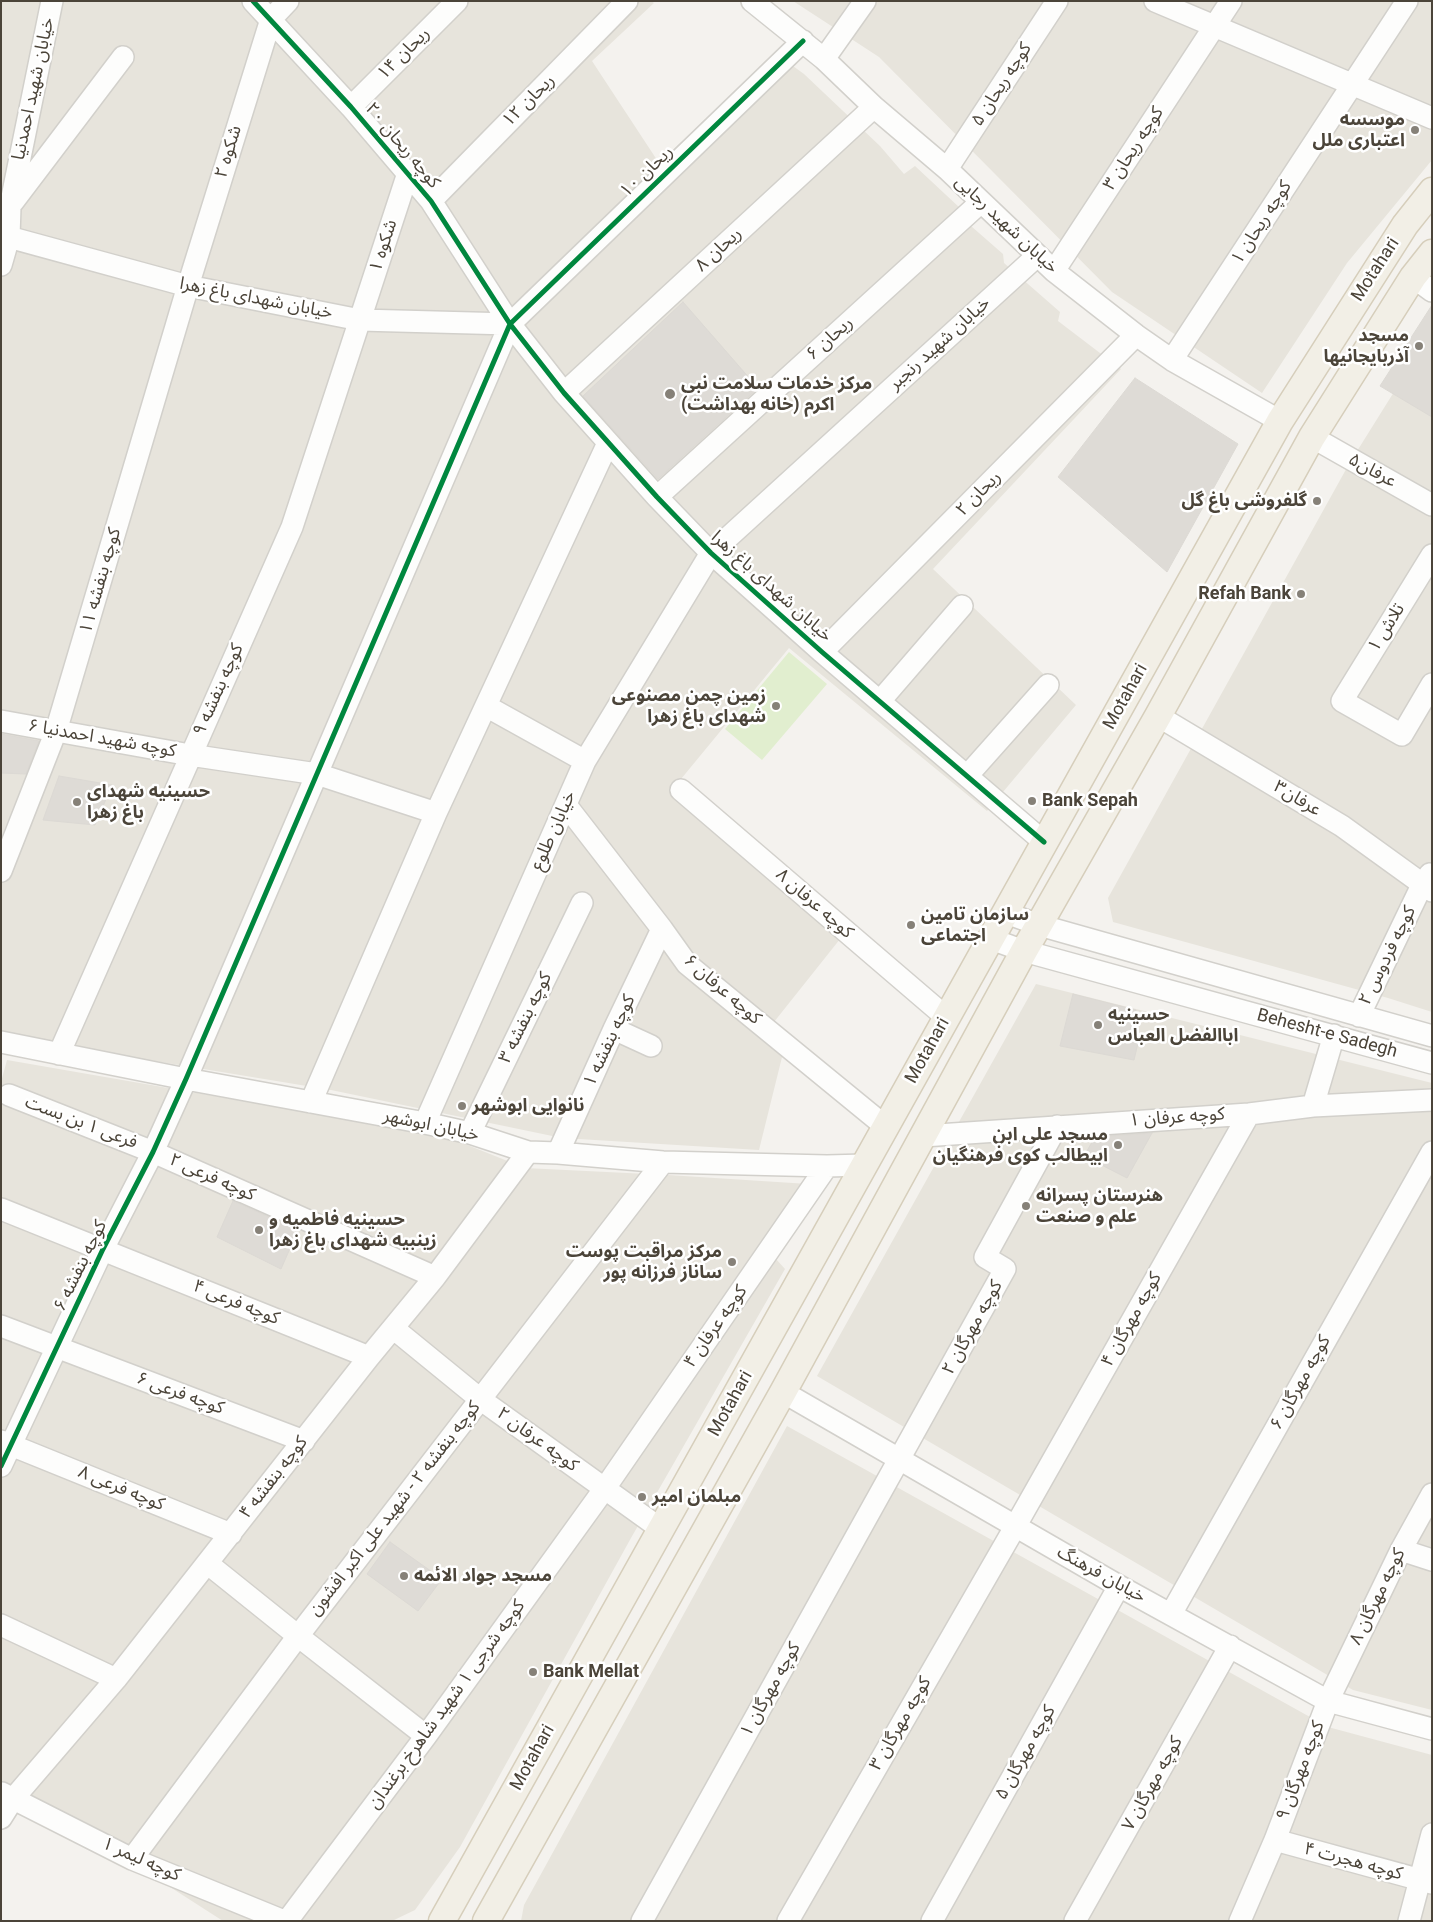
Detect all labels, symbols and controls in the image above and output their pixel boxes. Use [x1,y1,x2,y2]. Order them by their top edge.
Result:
street label: خیابان شهید احمدنیا [8,16,60,162]
street label: ریحان ۱۴ [373,23,435,85]
street label: کوچه ریحان ۵ [967,39,1037,131]
street label: ریحان ۱۲ [498,70,560,132]
street label: کوچه ریحان ۲۰ [360,99,444,193]
street label: کوچه ریحان ۳ [1099,103,1169,195]
place label: موسسه اعتباری ملل [1313,109,1405,152]
street label: شکوه ۲ [211,123,247,181]
marker: موسسه اعتباری ملل [1409,124,1421,136]
street label: ریحان ۱۰ [616,141,678,203]
street label: خیابان شهید رجایی [950,171,1062,279]
street label: کوچه ریحان ۱ [1227,177,1297,269]
street label: شکوه ۱ [365,217,403,275]
street label: ریحان ۸ [691,223,747,277]
street label: Motahari [1347,234,1405,306]
street label: خیابان شهدای باغ زهرا [178,274,334,324]
street label: خیابان شهید رنجبر [885,293,995,395]
street label: ریحان ۶ [802,312,858,366]
place label: مسجد آذربایجانیها [1324,325,1409,368]
marker: مسجد آذربایجانیها [1413,340,1425,352]
place label: مرکز خدمات سلامت نبی اکرم (خانه بهداشت) [681,373,872,416]
marker: مرکز خدمات سلامت نبی اکرم (خانه بهداشت) [663,387,677,401]
street label: عرفان۵ [1344,449,1400,493]
street label: ریحان ۲ [952,467,1006,521]
place label: گلفروشی باغ گل [1182,490,1307,512]
marker: گلفروشی باغ گل [1311,495,1323,507]
street label: کوچه بنفشه ۱۱ [76,526,126,636]
street label: خیابان شهدای باغ‌ زهرا [706,527,836,647]
place label: Refah Bank [1198,583,1291,605]
marker: Refah Bank [1295,588,1307,600]
street label: تلاش ۱ [1364,600,1410,656]
street label: کوچه بنفشه ۹ [189,641,249,739]
street label: Motahari [1099,660,1153,734]
place label: زمین چمن مصنوعی شهدای باغ زهرا [612,685,766,728]
marker: زمین چمن مصنوعی شهدای باغ زهرا [770,700,782,712]
street label: کوچه شهید احمدنیا ۶ [26,715,178,763]
street label: عرفان۳ [1269,776,1325,822]
place label: حسینیه شهدای باغ زهرا [87,781,210,824]
street label: خیابان طلوع [527,788,581,874]
place label: Bank Sepah [1042,790,1138,812]
marker: Bank Sepah [1026,795,1038,807]
marker: حسینیه شهدای باغ زهرا [71,796,83,808]
street label: کوچه عرفان ۸ [771,864,857,944]
street label: کوچه فردوس ۲ [1355,903,1421,1009]
place label: سازمان تامین اجتماعی [921,904,1029,946]
marker: سازمان تامین اجتماعی [905,919,917,931]
street label: کوچه عرفان ۶ [679,950,765,1030]
street label: کوچه بنفشه ۳ [495,969,557,1067]
street label: کوچه بنفشه ۱ [579,992,641,1090]
place label: حسینیه اباالفضل العباس [1108,1004,1238,1046]
street label: Behesht-e Sadegh [1254,1005,1400,1063]
street label: Motahari [901,1014,955,1088]
marker: حسینیه اباالفضل العباس [1092,1019,1104,1031]
street label: فرعی ۱ بن بست [22,1092,140,1154]
place label: نانوایی ابوشهر [472,1095,584,1117]
marker: نانوایی ابوشهر [456,1100,468,1112]
street label: کوچه عرفان ۱ [1128,1104,1226,1132]
street label: خیابان ابوشهر [381,1105,481,1147]
place label: مسجد علی ابن ابیطالب کوی فرهنگیان [933,1124,1108,1166]
marker: مسجد علی ابن ابیطالب کوی فرهنگیان [1112,1139,1124,1151]
street label: کوچه فرعی ۲ [166,1150,258,1206]
place label: هنرستان پسرانه علم و صنعت [1036,1185,1163,1228]
marker: هنرستان پسرانه علم و صنعت [1020,1200,1032,1212]
place label: حسینیه فاطمیه و زینبیه شهدای باغ زهرا [269,1209,437,1252]
street label: کوچه بنفشه ۶ [50,1217,112,1315]
marker: حسینیه فاطمیه و زینبیه شهدای باغ زهرا [253,1224,265,1236]
place label: مرکز مراقبت پوست ساناز فرزانه پور [566,1241,722,1284]
marker: مرکز مراقبت پوست ساناز فرزانه پور [726,1256,738,1268]
street label: کوچه مهرگان ۴ [1097,1269,1167,1371]
street label: کوچه فرعی ۴ [190,1276,282,1330]
street label: کوچه مهرگان ۲ [938,1277,1008,1379]
street label: کوچه عرفان ۴ [680,1282,752,1372]
street label: کوچه مهرگان ۶ [1266,1332,1336,1434]
street label: Motahari [704,1367,758,1441]
street label: کوچه فرعی ۶ [133,1368,227,1420]
street label: کوچه بنفشه ۲ - شهید علی اکبر افشون [304,1397,486,1621]
street label: کوچه عرفان ۲ [492,1403,582,1477]
street label: کوچه بنفشه ۴ [235,1433,313,1523]
street label: کوچه فرعی ۸ [75,1462,167,1516]
place label: مبلمان امیر [652,1486,741,1508]
marker: مبلمان امیر [636,1491,648,1503]
street label: خیابان فرهنگ [1053,1542,1149,1608]
street label: کوچه مهرگان ۸ [1345,1545,1411,1649]
place label: مسجد جواد الائمه [414,1565,552,1587]
marker: مسجد جواد الائمه [398,1570,410,1582]
street label: کوچه شرجی ۱ شهید شاهرخ برغندان [364,1596,530,1814]
street label: کوچه مهرگان ۱ [736,1639,806,1741]
place label: Bank Mellat [543,1661,639,1683]
marker: Bank Mellat [527,1666,539,1678]
street label: کوچه مهرگان ۳ [866,1673,936,1775]
street label: کوچه مهرگان ۵ [991,1702,1061,1804]
street label: کوچه مهرگان ۹ [1272,1718,1330,1824]
street label: Motahari [506,1721,560,1795]
street label: کوچه مهرگان ۷ [1118,1733,1188,1835]
street label: کوچه لیمر ۱ [99,1833,183,1887]
street label: کوچه هجرت ۴ [1301,1838,1405,1886]

